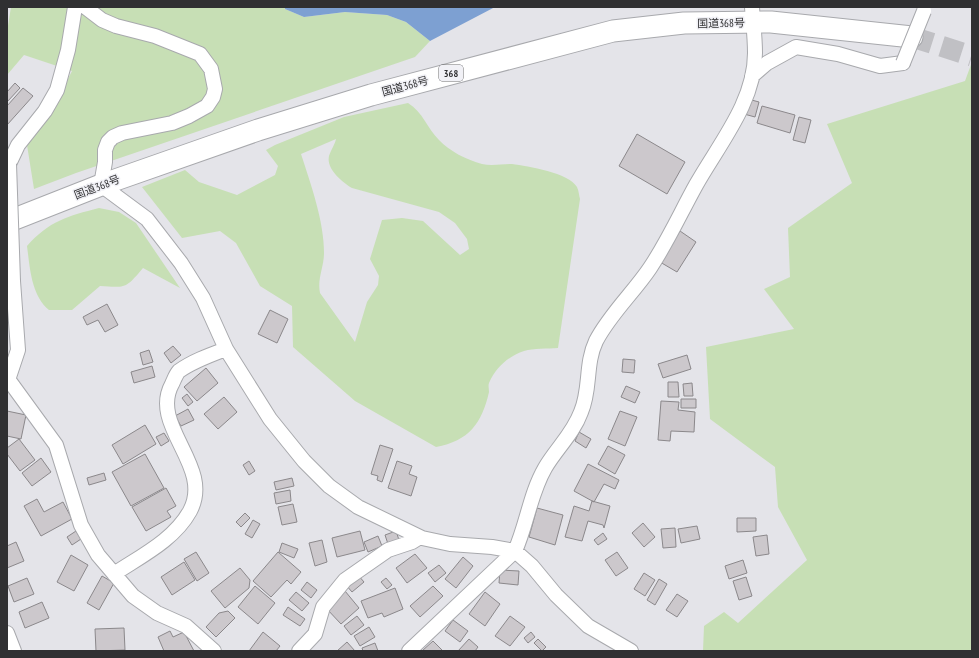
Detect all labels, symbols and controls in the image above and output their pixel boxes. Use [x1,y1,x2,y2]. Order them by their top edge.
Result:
street label: 国道368号 [697,16,745,30]
road number: 368 [439,65,463,81]
street label: 国道368号 [380,73,430,99]
street label: 国道368号 [72,172,122,202]

